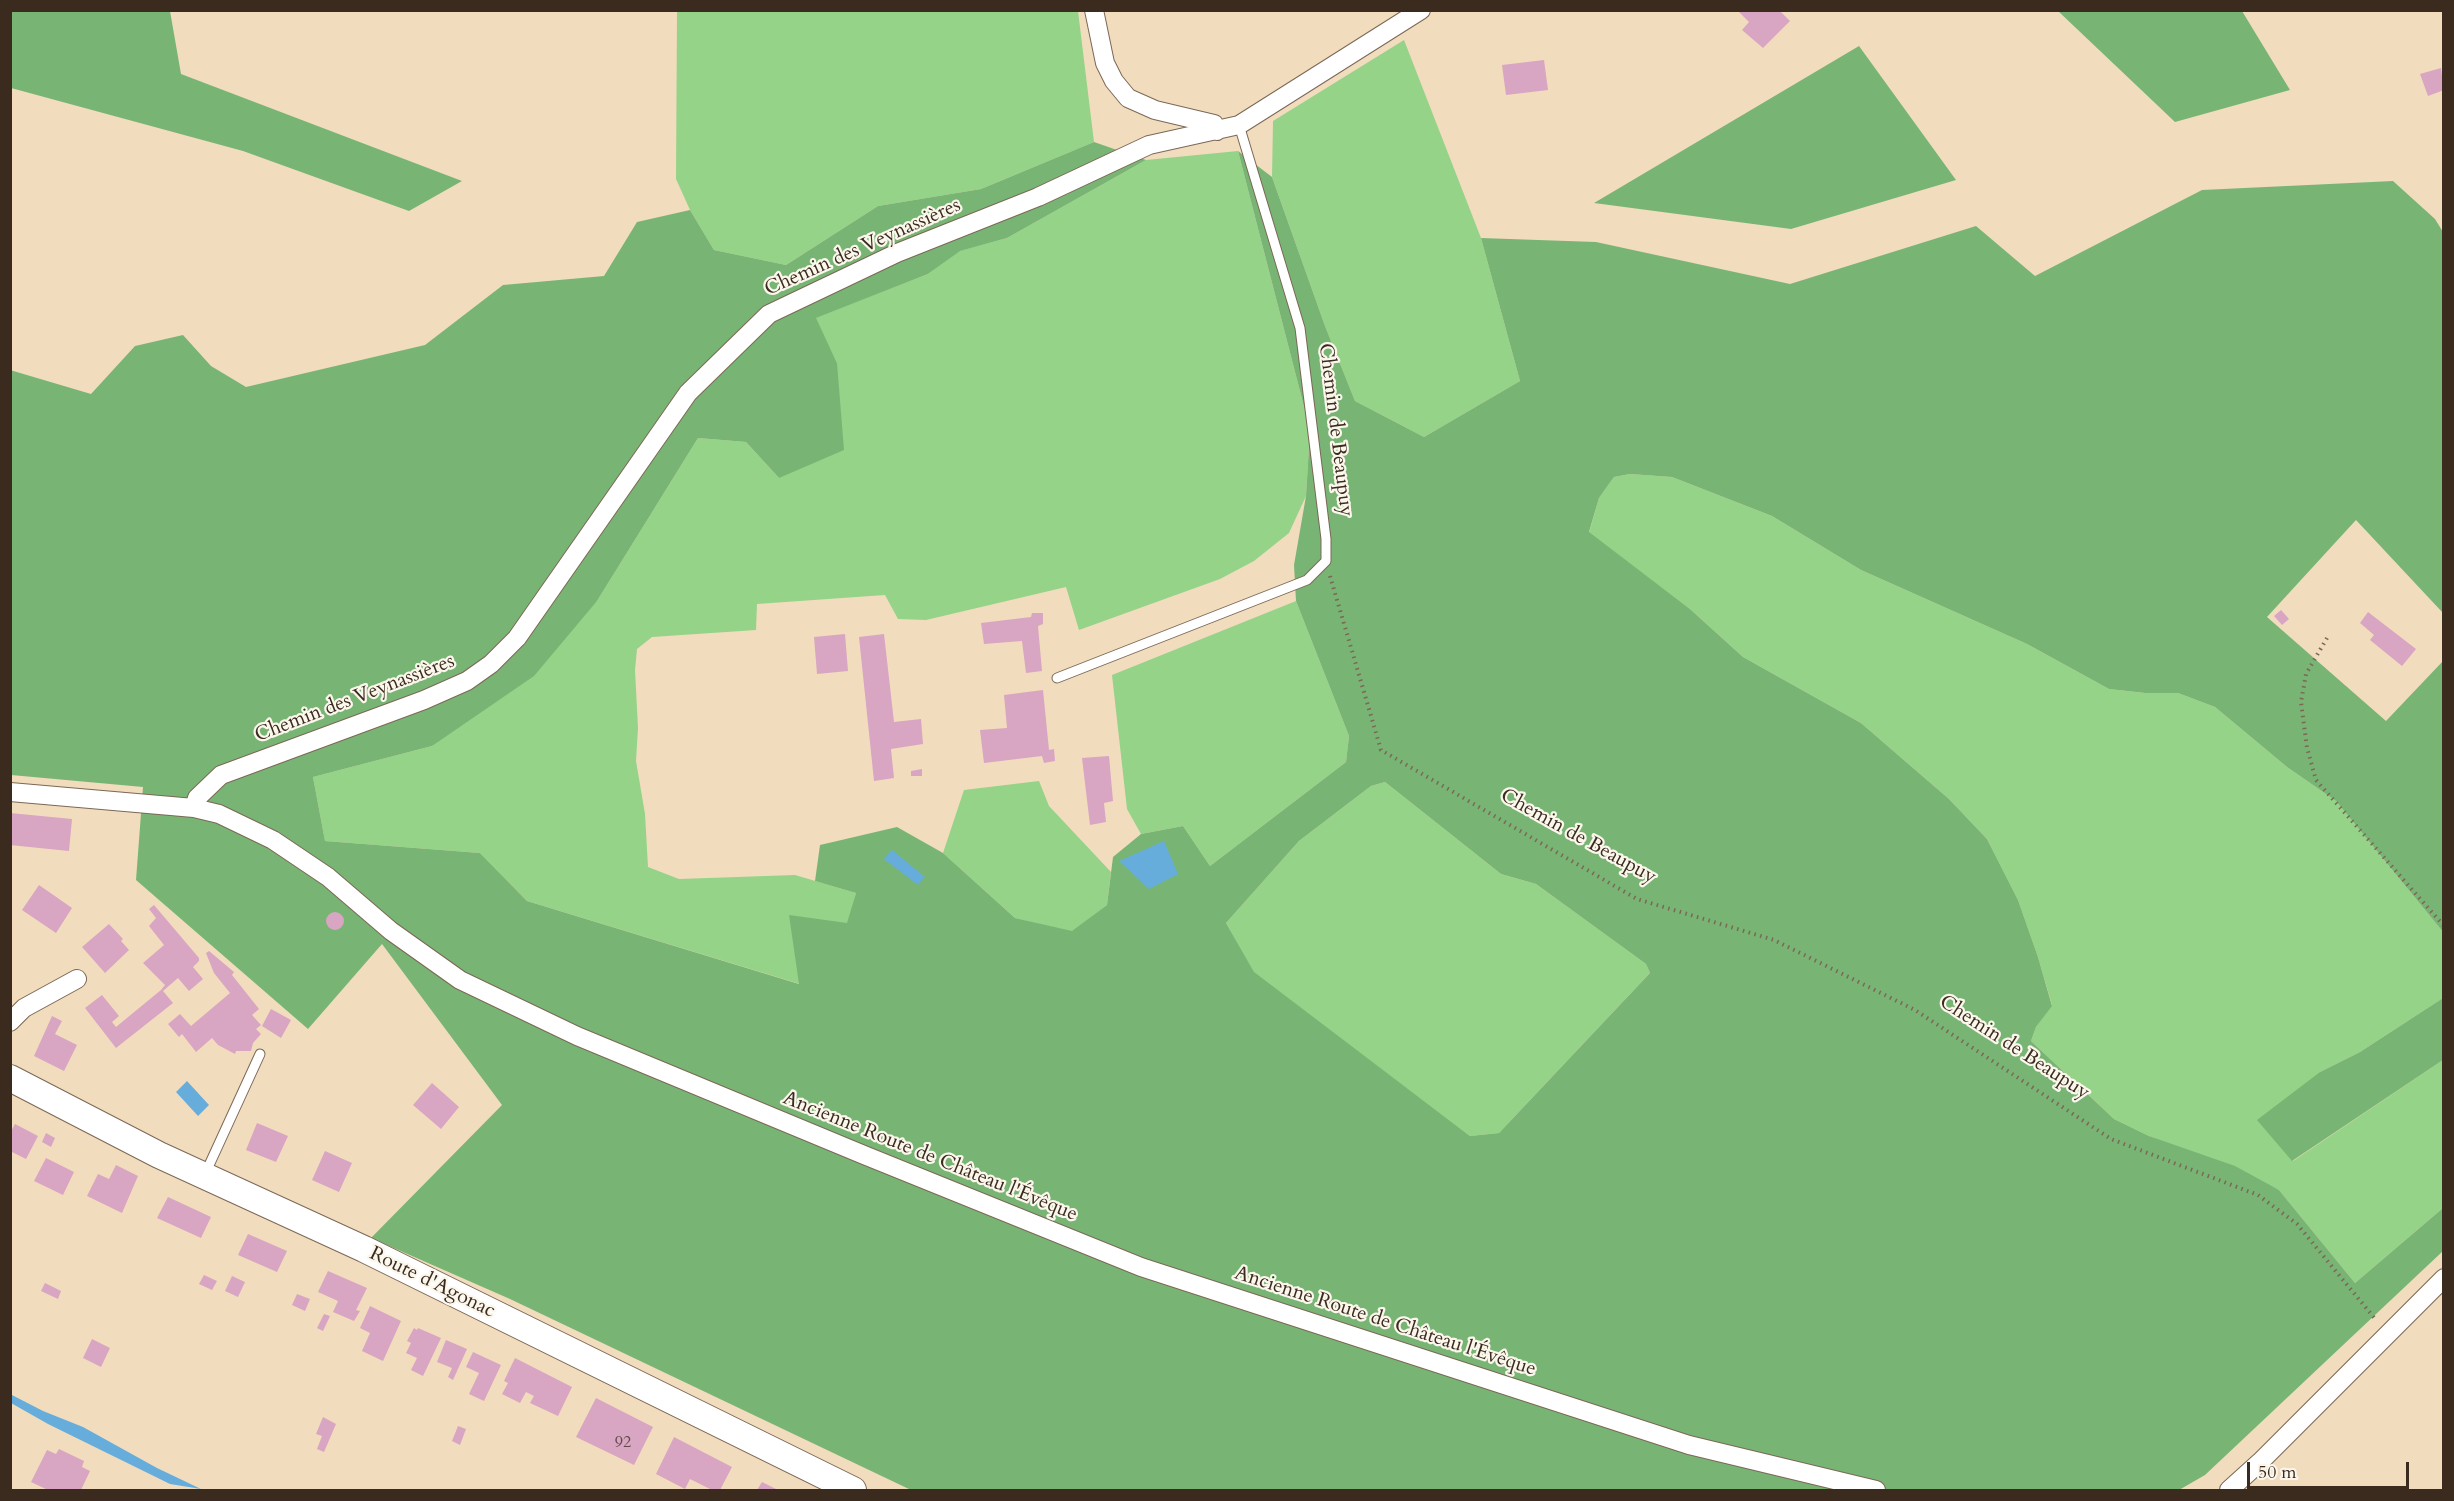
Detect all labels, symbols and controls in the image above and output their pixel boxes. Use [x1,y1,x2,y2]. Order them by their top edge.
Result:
street label: Chemin des Veynassières [761,194,965,302]
street label: Chemin de Beaupuy [1312,342,1358,518]
street label: Chemin des Veynassières [252,650,458,748]
street label: Chemin de Beaupuy [1496,784,1660,890]
street label: Chemin de Beaupuy [1934,990,2094,1106]
street label: Ancienne Route de Château l'Évêque [779,1087,1081,1227]
street label: Route d'Agonac [365,1242,499,1324]
street label: Ancienne Route de Château l'Évêque [1231,1262,1539,1382]
house number: 92 [615,1433,631,1453]
scale bar [2250,1450,2412,1488]
text: 50 m [2258,1460,2297,1485]

